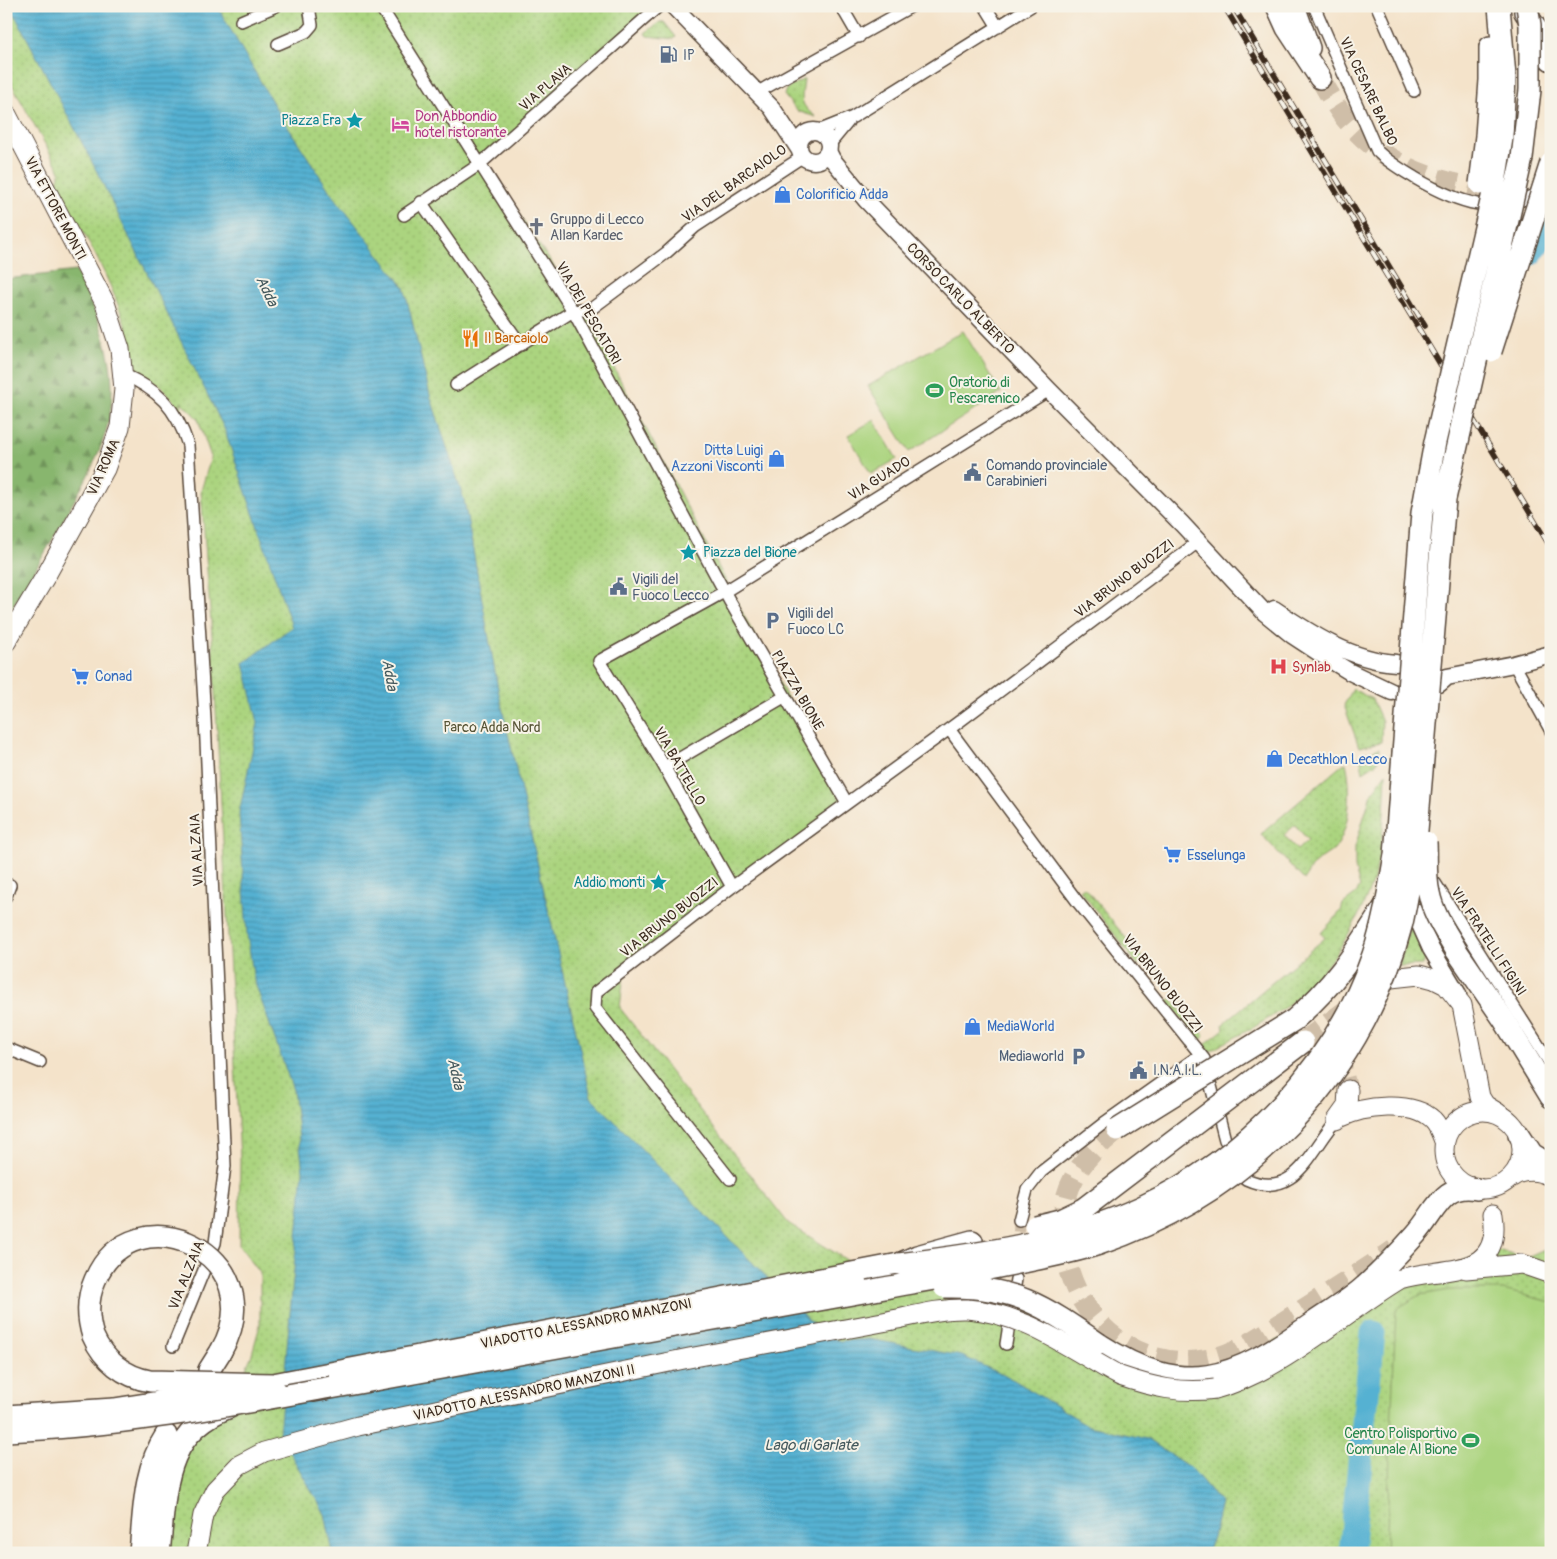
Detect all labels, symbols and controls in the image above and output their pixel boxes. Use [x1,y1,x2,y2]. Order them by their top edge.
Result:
street label: VIA CESARE BALBO [1336,34,1401,148]
fuel station icon: IP [659,45,679,65]
place label: IP [683,47,695,64]
street label: VIA PLAVA [516,60,575,115]
place label: Don Abbondio hotel ristorante [415,108,506,141]
place icon: Piazza Era [345,110,365,130]
place label: Piazza Era [281,112,341,129]
hotel icon: Don Abbondio hotel ristorante [391,114,411,134]
street label: VIA DEL BARCAIOLO [679,141,790,226]
street label: VIA ETTORE MONTI [21,154,90,263]
shop icon: Colorificio Adda [772,184,792,204]
place label: Colorificio Adda [796,186,888,203]
place label: Gruppo di Lecco Allan Kardec [550,211,645,244]
church icon: Gruppo di Lecco Allan Kardec [526,217,546,237]
street label: CORSO CARLO ALBERTO [903,239,1018,357]
street label: VIA DEI PESCATORI [552,259,625,368]
water label: Adda [251,273,282,310]
restaurant icon: Il Barcaiolo [460,328,480,348]
place label: Il Barcaiolo [484,330,549,347]
place label: Oratorio di Pescarenico [949,374,1020,407]
sports icon: Oratorio di Pescarenico [925,380,945,400]
street label: VIA ROMA [83,436,124,498]
place label: Ditta Luigi Azzoni Visconti [671,442,763,475]
shop icon: Ditta Luigi Azzoni Visconti [767,448,787,468]
street label: VIA GUADO [845,453,913,504]
place label: Comando provinciale Carabinieri [986,457,1107,490]
public building icon: Comando provinciale Carabinieri [962,463,982,483]
street label: VIA BRUNO BUOZZI [1071,535,1177,621]
place icon: Piazza del Bione [679,542,699,562]
place label: Piazza del Bione [703,544,797,561]
place label: Vigili del Fuoco Lecco [632,571,710,604]
public building icon: Vigili del Fuoco Lecco [608,577,628,597]
place label: Vigili del Fuoco LC [787,605,845,638]
parking icon: Vigili del Fuoco LC [763,611,783,631]
street label: PIAZZA BIONE [768,647,827,733]
hospital icon: Synlab [1268,657,1288,677]
water label: Adda [377,658,402,693]
place label: Synlab [1292,659,1331,676]
supermarket icon: Conad [71,666,91,686]
place label: Conad [95,668,132,685]
park label: Parco Adda Nord [443,719,541,736]
street label: VIA BATTELLO [650,724,709,809]
shop icon: Decathlon Lecco [1264,749,1284,769]
place label: Decathlon Lecco [1288,751,1388,768]
street label: VIA ALZAIA [186,813,207,887]
supermarket icon: Esselunga [1163,845,1183,865]
place label: Esselunga [1187,847,1246,864]
place icon: Addio monti [649,872,669,892]
place label: Addio monti [573,874,645,891]
street label: VIA BRUNO BUOZZI [617,874,722,961]
street label: VIA FRATELLI FIGINI [1447,884,1530,999]
street label: VIA BRUNO BUOZZI [1119,931,1206,1036]
shop icon: MediaWorld [963,1016,983,1036]
place label: MediaWorld [987,1018,1055,1035]
parking icon: Mediaworld [1068,1046,1088,1066]
place label: Mediaworld [999,1048,1064,1065]
water label: Adda [443,1057,468,1092]
public building icon: I.N.A.I.L. [1129,1060,1149,1080]
place label: I.N.A.I.L. [1153,1062,1202,1079]
street label: VIA ALZAIA [165,1238,208,1312]
street label: VIADOTTO ALESSANDRO MANZONI [479,1295,693,1352]
street label: VIADOTTO ALESSANDRO MANZONI II [412,1361,636,1424]
place label: Centro Polisportivo Comunale Al Bione [1344,1425,1457,1458]
sports icon: Centro Polisportivo Comunale Al Bione [1461,1431,1481,1451]
water label: Lago di Garlate [764,1436,859,1455]

